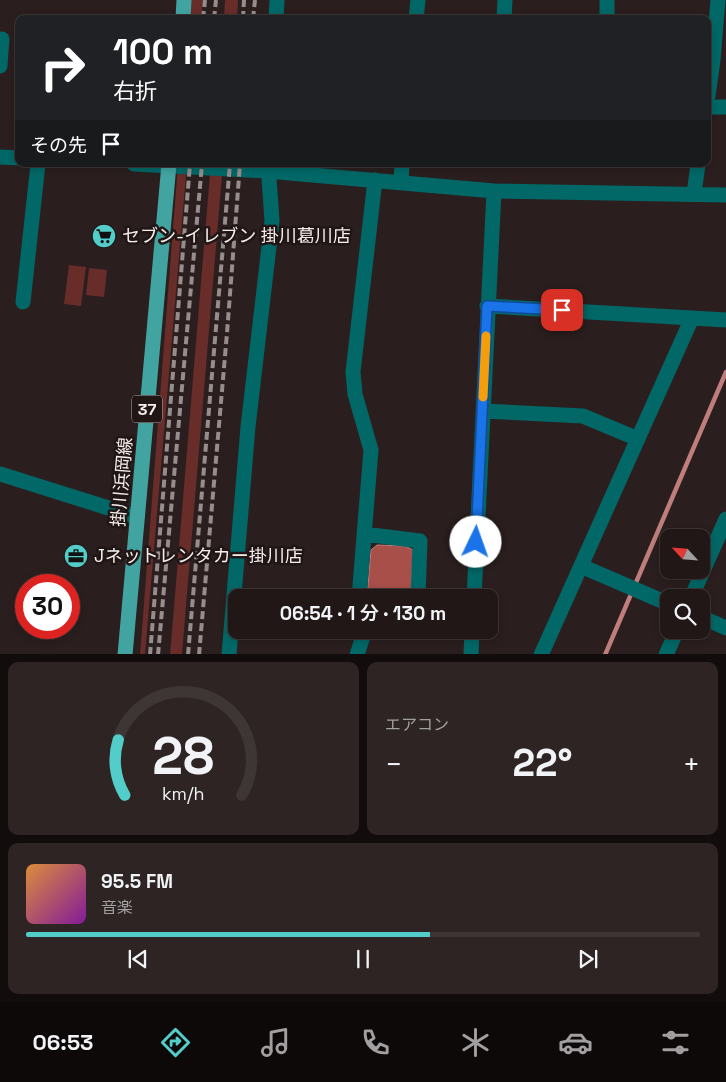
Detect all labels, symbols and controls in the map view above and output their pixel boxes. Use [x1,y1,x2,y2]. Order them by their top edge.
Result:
text: 100 m [113,30,213,74]
icon: right [30,35,95,100]
text: 右折 [113,77,157,105]
icon: arrive [97,130,125,158]
text: その先 [30,133,87,158]
supermarket icon: セブン-イレブン 掛川葛川店 [91,223,117,249]
place label: セブン-イレブン 掛川葛川店 [122,224,351,247]
pin [541,289,583,331]
icon: arrive [548,296,576,324]
road number: 37 [132,396,162,422]
street label: 掛川浜岡線 [106,436,137,528]
position arrow [449,515,501,567]
north arrow [660,529,710,579]
map controls [660,529,710,639]
office icon: Jネットレンタカー掛川店 [63,543,89,569]
place label: Jネットレンタカー掛川店 [94,544,303,567]
speed limit sign: 30 [15,574,80,639]
button: search [660,589,710,639]
text: 06:54 · 1 分 · 130 m [280,601,446,626]
text: エアコン [385,714,449,735]
text: 28 [152,723,215,789]
text: 22° [512,739,573,787]
text: − [385,746,402,782]
text: + [683,746,700,782]
text: km/h [162,782,205,805]
text: 95.5 FM [101,869,173,894]
text: 音楽 [101,897,133,918]
icon: previous [124,945,152,973]
icon: pause [349,945,377,973]
icon: next [574,945,602,973]
icon: directions [158,1025,193,1060]
icon: music [258,1025,293,1060]
icon: phone [358,1025,393,1060]
icon: climate [458,1025,493,1060]
icon: car [558,1025,593,1060]
icon: filters [658,1025,693,1060]
text: 06:53 [33,1028,93,1056]

